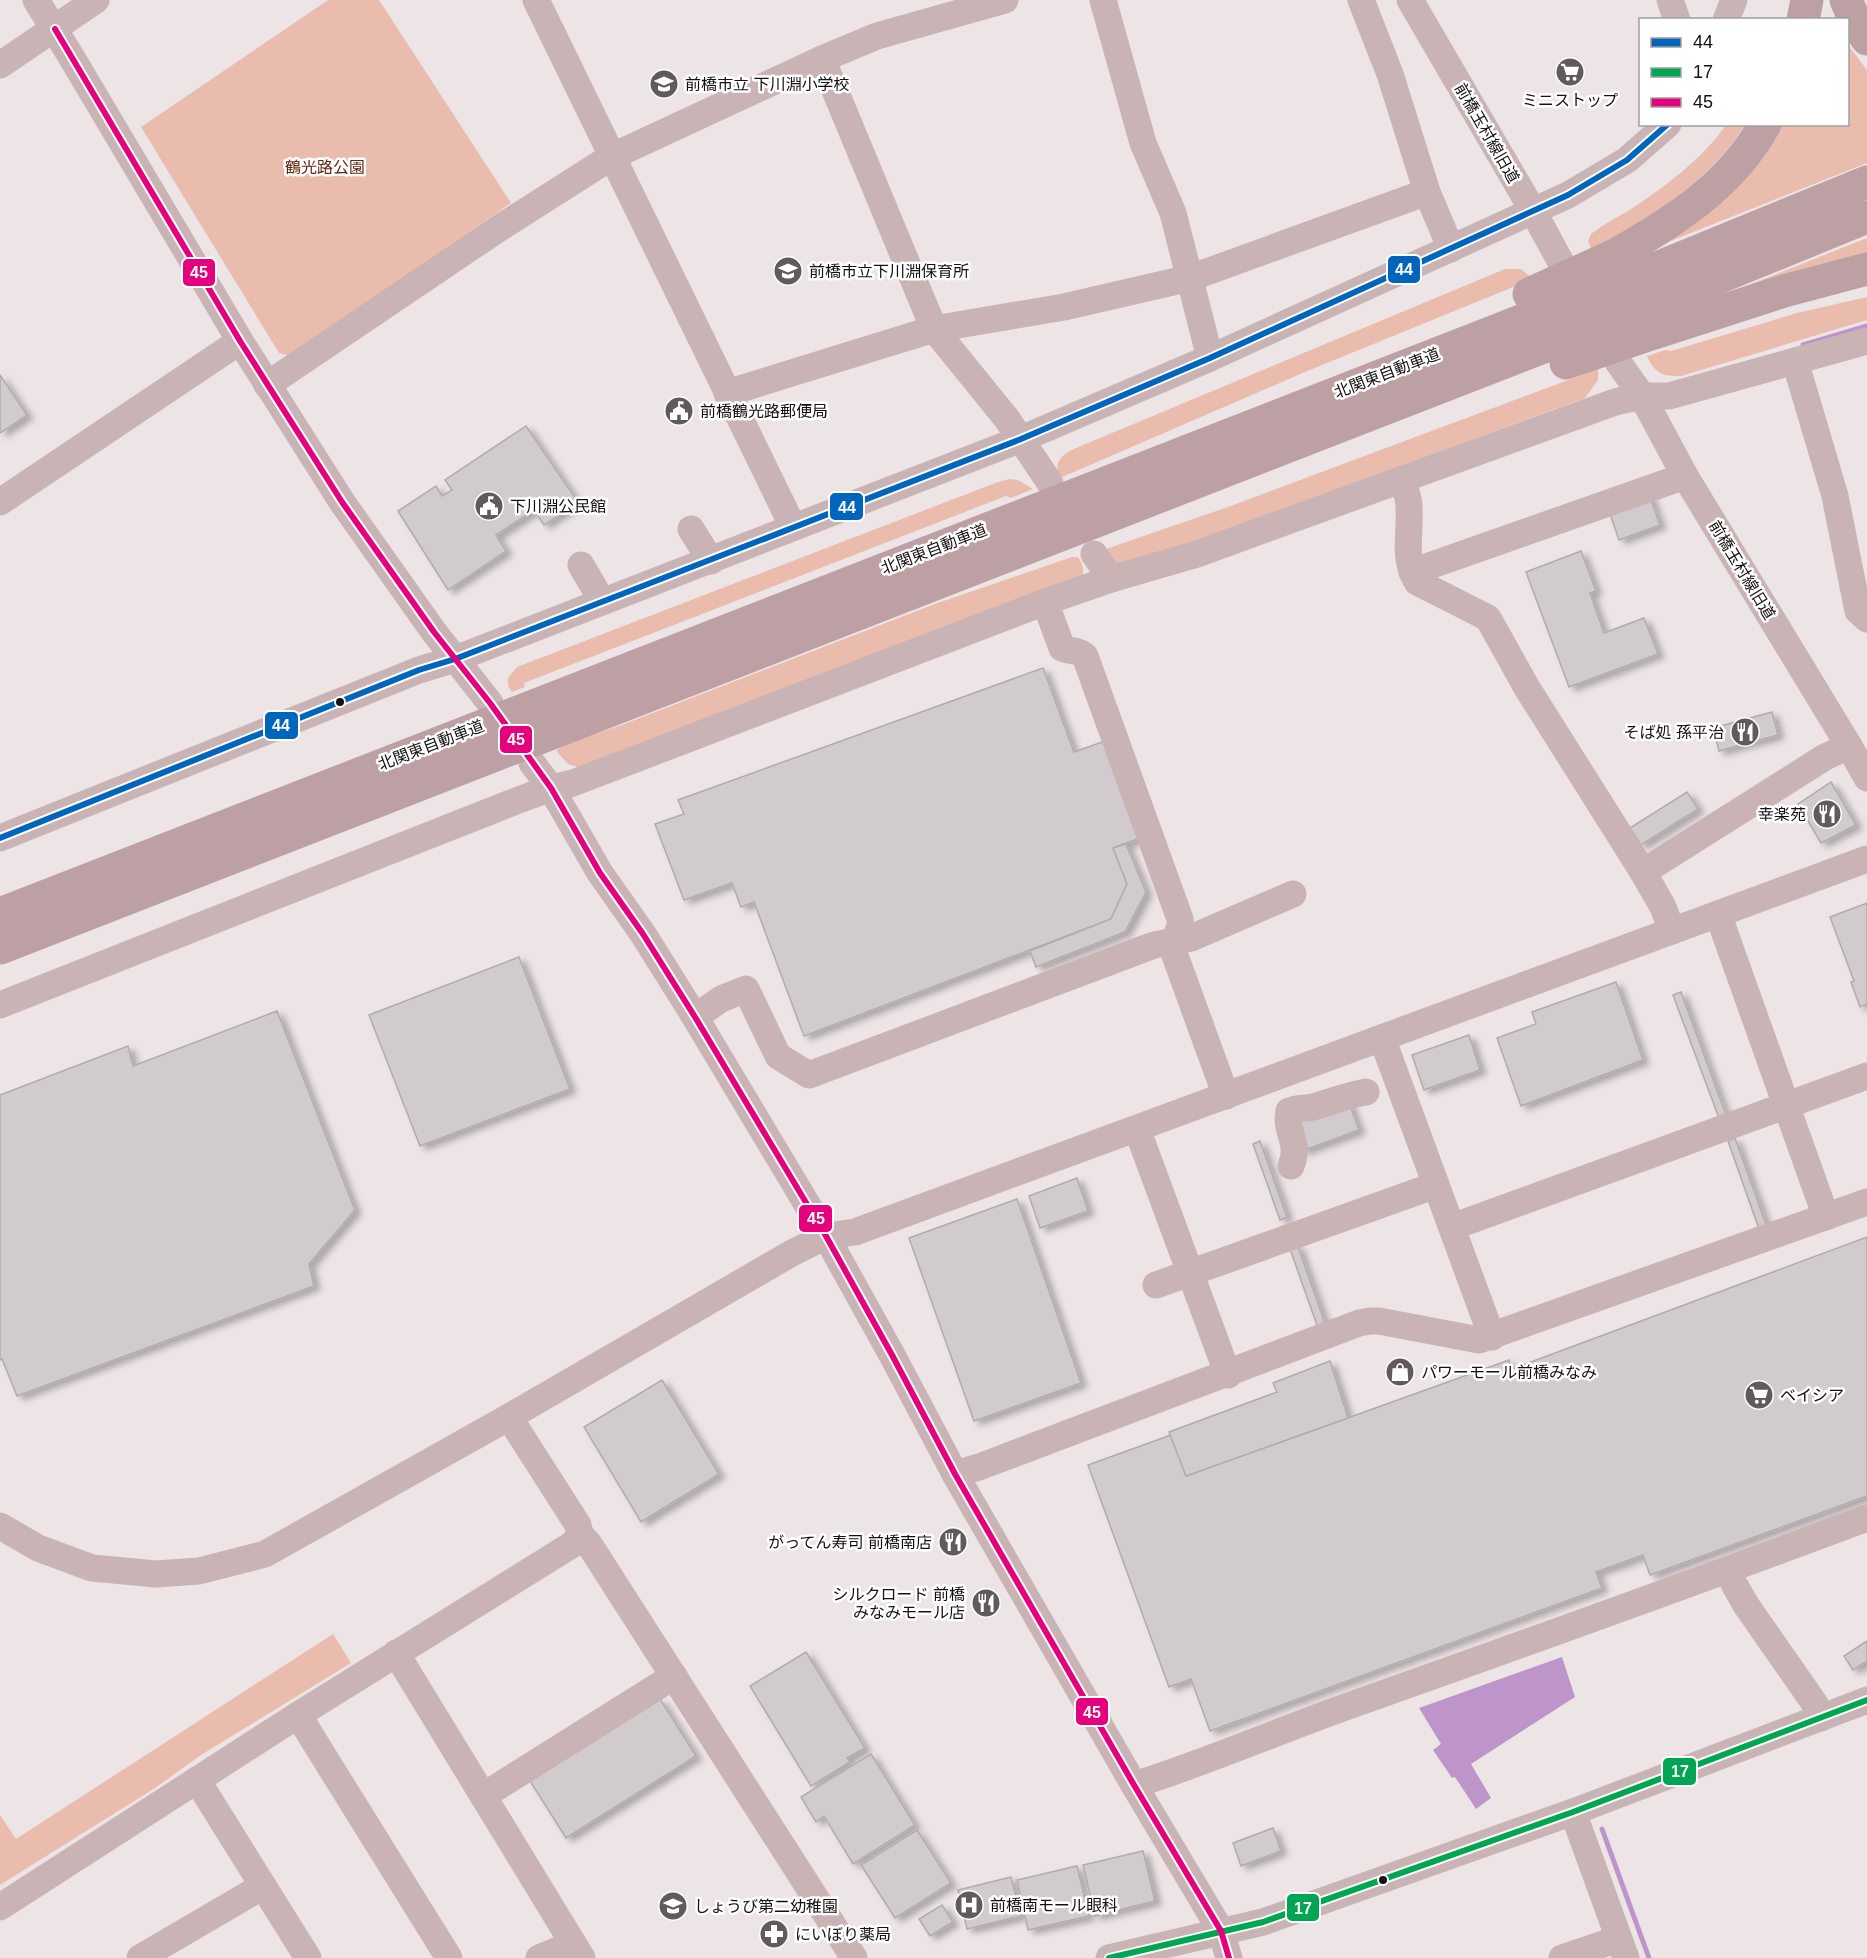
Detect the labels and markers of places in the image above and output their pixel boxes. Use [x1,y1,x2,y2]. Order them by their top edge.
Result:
supermarket icon: ミニストップ [1554,56,1586,88]
school or university icon: 前橋市立 下川淵小学校 [648,68,680,100]
place label: 前橋市立 下川淵小学校 [685,76,849,93]
place label: ミニストップ [1522,92,1618,109]
school or university icon: 前橋市立下川淵保育所 [772,255,804,287]
place label: 前橋市立下川淵保育所 [809,263,969,280]
public building icon: 前橋鶴光路郵便局 [663,395,695,427]
place label: 前橋鶴光路郵便局 [700,403,828,420]
public building icon: 下川淵公民館 [473,490,505,522]
place label: 下川淵公民館 [510,498,606,515]
unlabelled marker [334,696,346,708]
restaurant icon: そば処 孫平治 [1729,716,1761,748]
place label: そば処 孫平治 [1624,724,1724,741]
restaurant icon: 幸楽苑 [1811,798,1843,830]
place label: 幸楽苑 [1758,806,1806,823]
shop icon: パワーモール前橋みなみ [1384,1356,1416,1388]
place label: パワーモール前橋みなみ [1421,1364,1597,1381]
supermarket icon: ベイシア [1743,1379,1775,1411]
place label: ベイシア [1780,1387,1844,1404]
restaurant icon: がってん寿司 前橋南店 [937,1526,969,1558]
place label: がってん寿司 前橋南店 [768,1534,932,1551]
place label: シルクロード 前橋 みなみモール店 [833,1586,965,1621]
restaurant icon: シルクロード 前橋 みなみモール店 [970,1587,1002,1619]
unlabelled marker [1377,1874,1389,1886]
hospital icon: 前橋南モール眼科 [953,1889,985,1921]
school or university icon: しょうび第二幼稚園 [657,1890,689,1922]
place label: 前橋南モール眼科 [990,1897,1118,1914]
place label: しょうび第二幼稚園 [694,1898,838,1915]
pharmacy icon: にいぼり薬局 [758,1918,790,1950]
place label: にいぼり薬局 [795,1926,891,1943]

